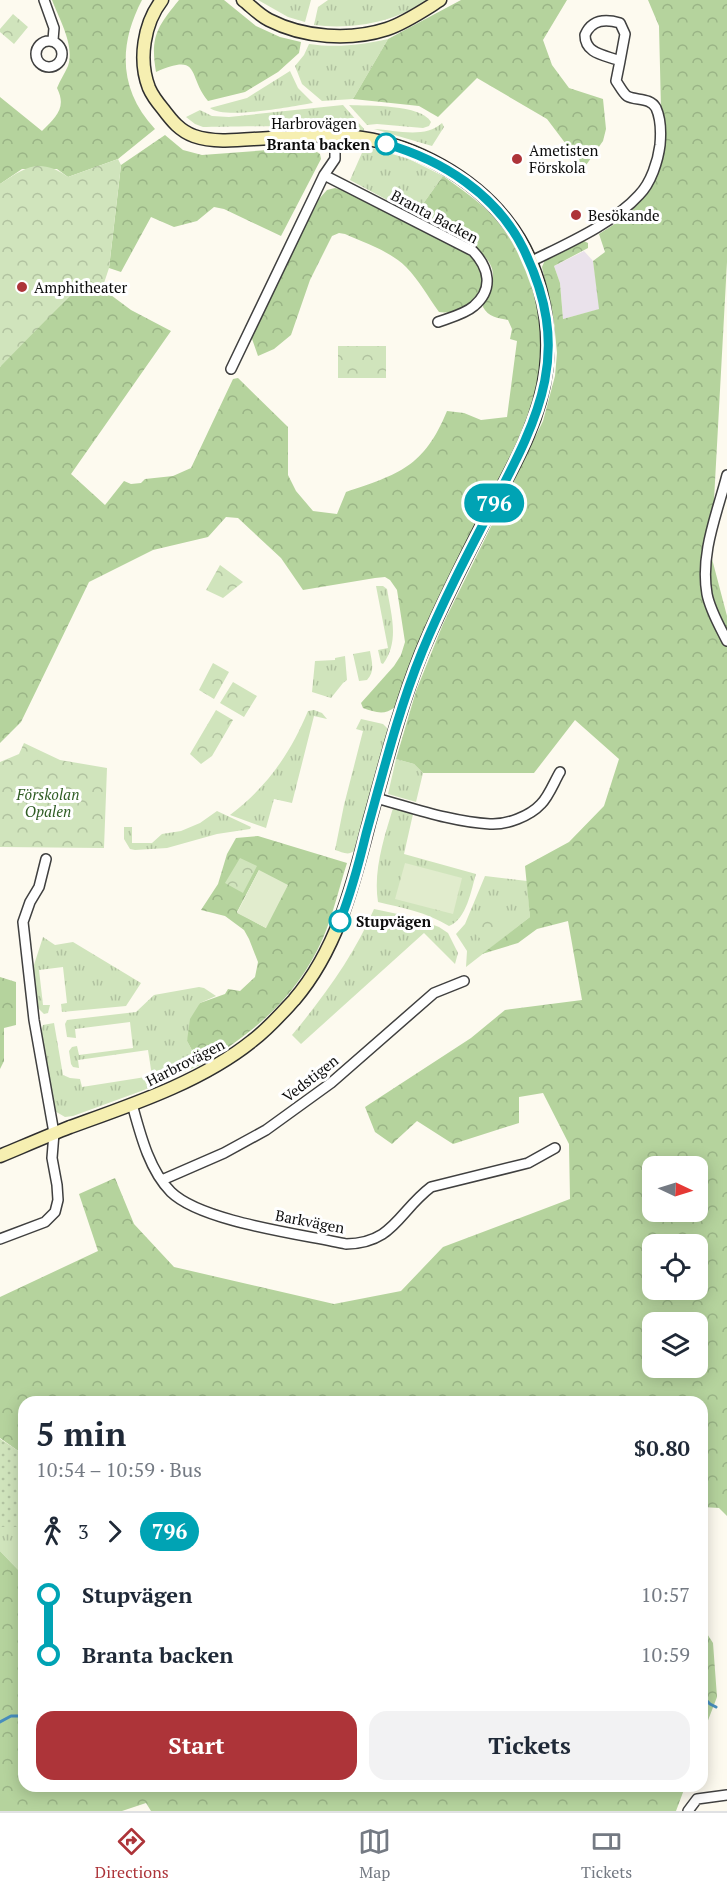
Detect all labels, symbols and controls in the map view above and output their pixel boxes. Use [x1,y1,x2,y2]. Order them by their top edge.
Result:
street label: Harbrovägen [271,113,357,133]
marker: Branta backen [375,133,397,155]
place label: Branta backen [267,134,370,154]
place label: Ametisten Förskola [529,140,598,177]
marker: Ametisten Förskola [510,152,524,166]
street label: Branta Backen [388,185,482,247]
place label: Besökande [588,205,660,225]
marker: Besökande [569,208,583,222]
place label: Amphitheater [34,277,128,297]
marker: Amphitheater [15,280,29,294]
line badge: 796 [460,484,528,522]
text: 796 [476,489,512,517]
park label: Förskolan Opalen [16,784,79,821]
marker: Stupvägen [329,910,351,932]
place label: Stupvägen [356,911,432,931]
street label: Harbrovägen [142,1034,228,1090]
street label: Vedstigen [278,1050,342,1106]
north arrow [642,1156,708,1222]
map controls [642,1156,708,1378]
street label: Barkvägen [274,1205,346,1237]
button: locate [642,1234,708,1300]
button: layers [642,1312,708,1378]
text: 5 min [36,1412,126,1455]
text: $0.80 [634,1433,690,1462]
text: 10:54 – 10:59 · Bus [36,1456,202,1483]
icon: walk [36,1515,69,1548]
icon: forward [98,1515,131,1548]
text: 796 [152,1517,187,1545]
text: 3 [78,1518,89,1545]
text: Stupvägen [82,1580,192,1609]
text: 10:57 [641,1581,690,1608]
text: Branta backen [82,1640,233,1669]
text: 10:59 [641,1641,690,1668]
button: Start [36,1711,357,1780]
button: Tickets [369,1711,690,1780]
tab: Directions [95,1825,169,1883]
tab: Map [358,1825,391,1883]
tab: Tickets [581,1825,632,1883]

